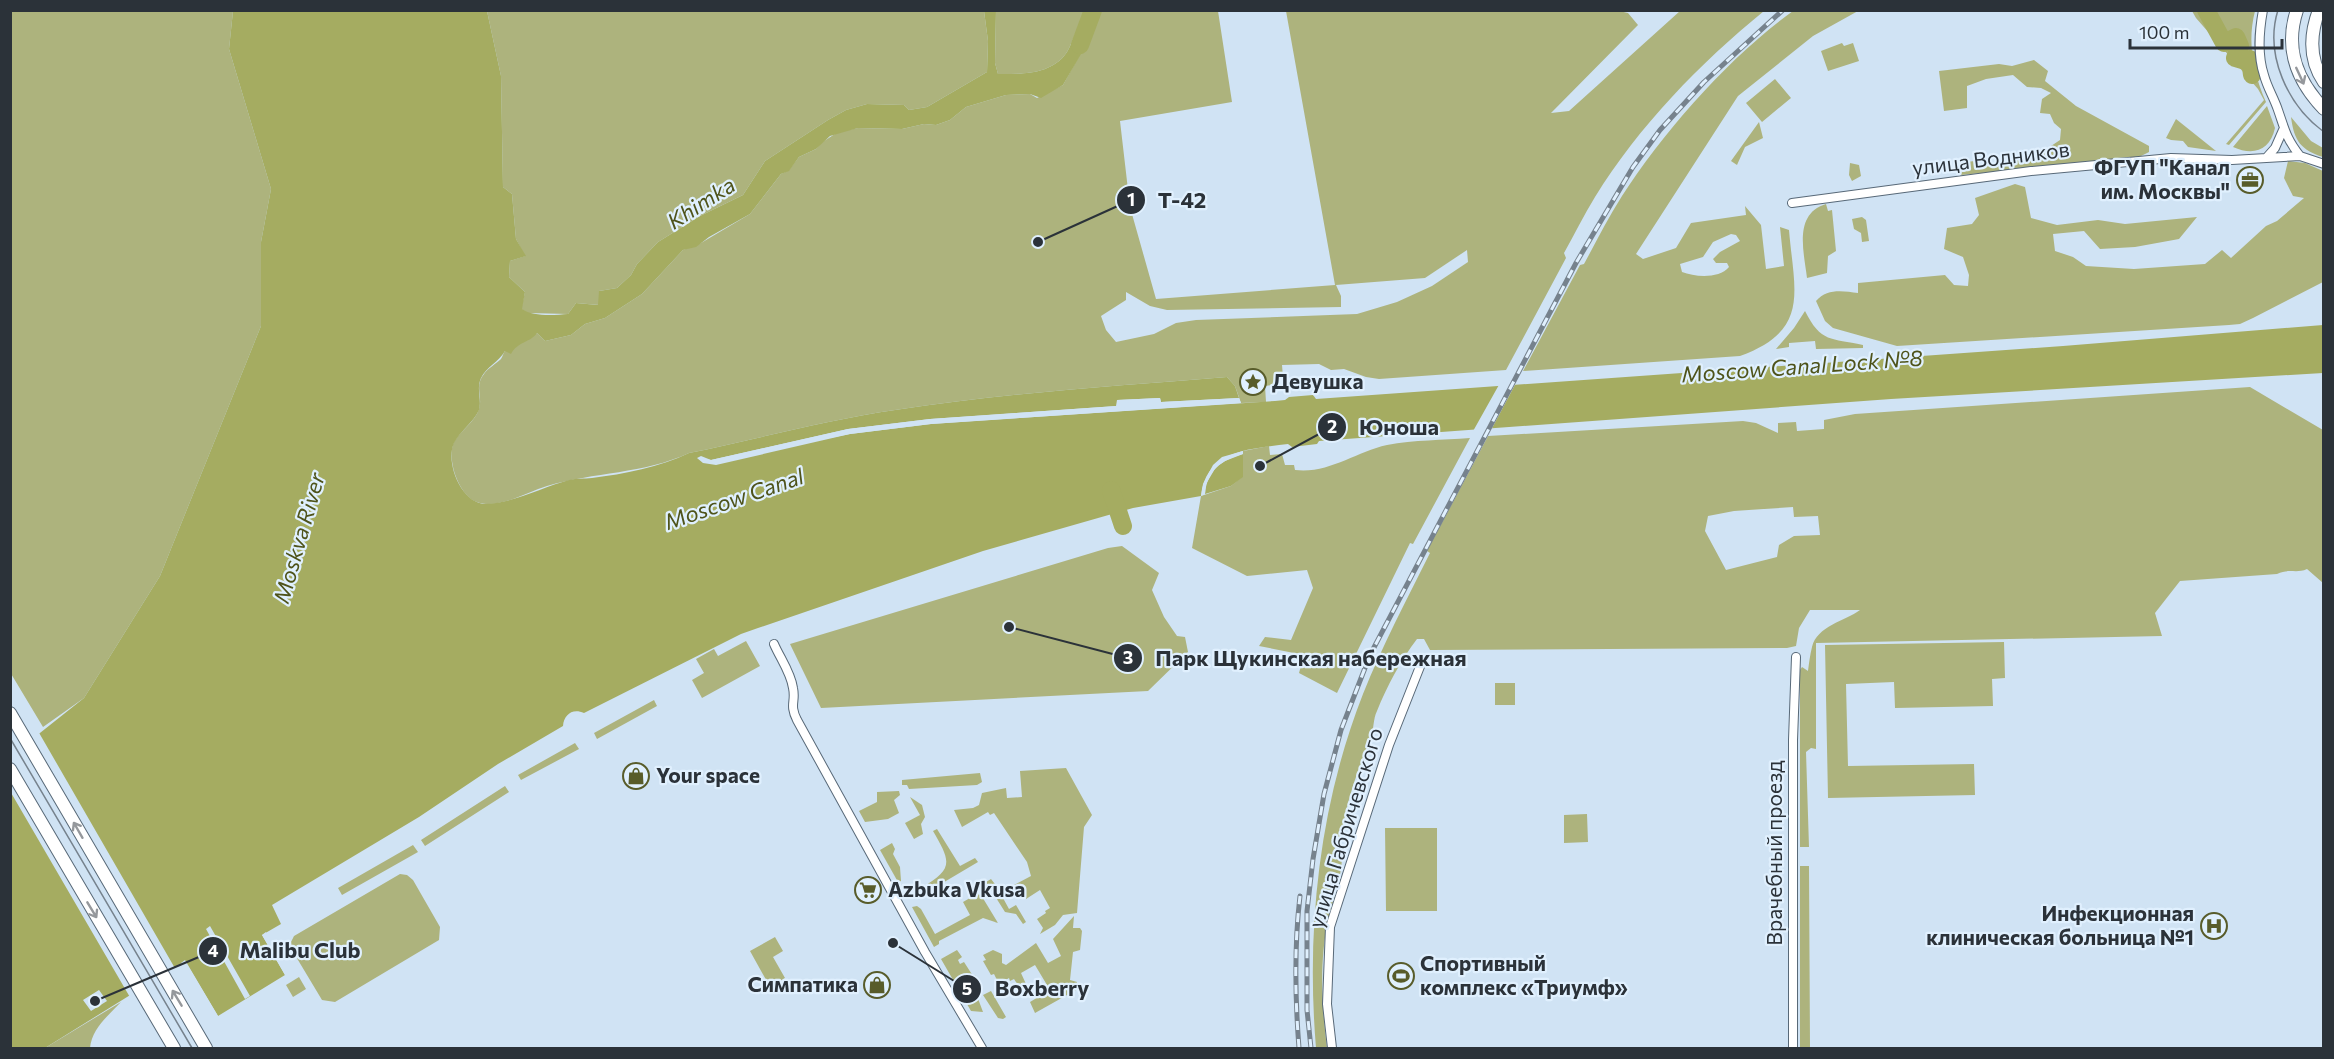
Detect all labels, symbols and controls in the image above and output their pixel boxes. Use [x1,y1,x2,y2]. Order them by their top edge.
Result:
scale bar [2130,12,2282,50]
text: 100 m [2139,21,2189,43]
one-way arrow [2295,67,2307,85]
street label: улица Водников [1911,135,2071,180]
place label: ФГУП "Канал им. Москвы" [2094,154,2230,203]
office icon: ФГУП "Канал им. Москвы" [2235,165,2265,195]
water label: Khimka [662,171,740,234]
callout: Т-42 [1116,180,1219,220]
text: Т-42 [1158,186,1206,213]
text: 1 [1127,188,1135,210]
water label: Moscow Canal Lock №8 [1681,344,1924,387]
place icon: Девушка [1238,367,1268,397]
place label: Девушка [1272,368,1364,393]
callout: Юноша [1317,407,1451,447]
text: Юноша [1359,413,1439,440]
text: 2 [1327,415,1337,437]
water label: Moscow Canal [661,462,807,535]
water label: Moskva River [267,468,330,606]
callout: Парк Щукинская набережная [1113,638,1478,678]
text: Парк Щукинская набережная [1155,644,1467,671]
text: 3 [1123,646,1133,668]
street label: улица Габричевского [1302,724,1387,931]
street label: Врачебный проезд [1761,760,1786,946]
shop icon: Your space [621,761,651,791]
place label: Your space [656,762,760,787]
one-way arrow [72,822,84,839]
supermarket icon: Azbuka Vkusa [853,875,883,905]
place label: Azbuka Vkusa [888,876,1025,901]
place label: Инфекционная клиническая больница №1 [1926,900,2194,949]
one-way arrow [87,901,98,919]
hospital icon: Инфекционная клиническая больница №1 [2199,911,2229,941]
callout: Malibu Club [198,931,373,971]
text: Malibu Club [239,936,361,963]
text: 4 [207,939,219,961]
place label: Спортивный комплекс «Триумф» [1420,950,1628,999]
sports icon: Спортивный комплекс «Триумф» [1386,961,1416,991]
callout: Boxberry [952,969,1101,1009]
shop icon: Симпатика [862,970,892,1000]
place label: Симпатика [747,971,858,996]
text: Boxberry [995,974,1089,1001]
text: 5 [962,977,972,999]
one-way arrow [170,990,182,1007]

